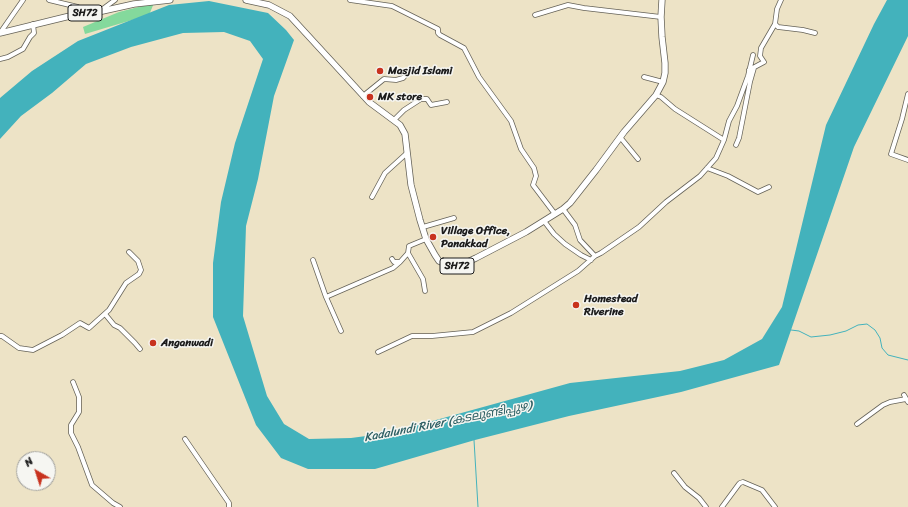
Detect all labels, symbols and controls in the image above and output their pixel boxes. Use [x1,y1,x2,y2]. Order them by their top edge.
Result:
road number: SH72 [68,5,102,21]
place label: Masjid Islami [388,64,452,78]
marker: Masjid Islami [375,66,385,76]
place label: MK store [378,90,422,104]
marker: MK store [365,92,375,102]
place label: Village Office, Panakkad [441,224,510,250]
marker: Village Office, Panakkad [428,232,438,242]
road number: SH72 [440,258,474,274]
place label: Homestead Riverine [584,292,638,318]
marker: Homestead Riverine [571,300,581,310]
place label: Anganwadi [161,336,213,350]
marker: Anganwadi [148,338,158,348]
water label: Kadalundi River (കടലുണ്ടിപ്പുഴ) [363,399,533,445]
north arrow [16,451,56,491]
text: N [20,452,38,472]

